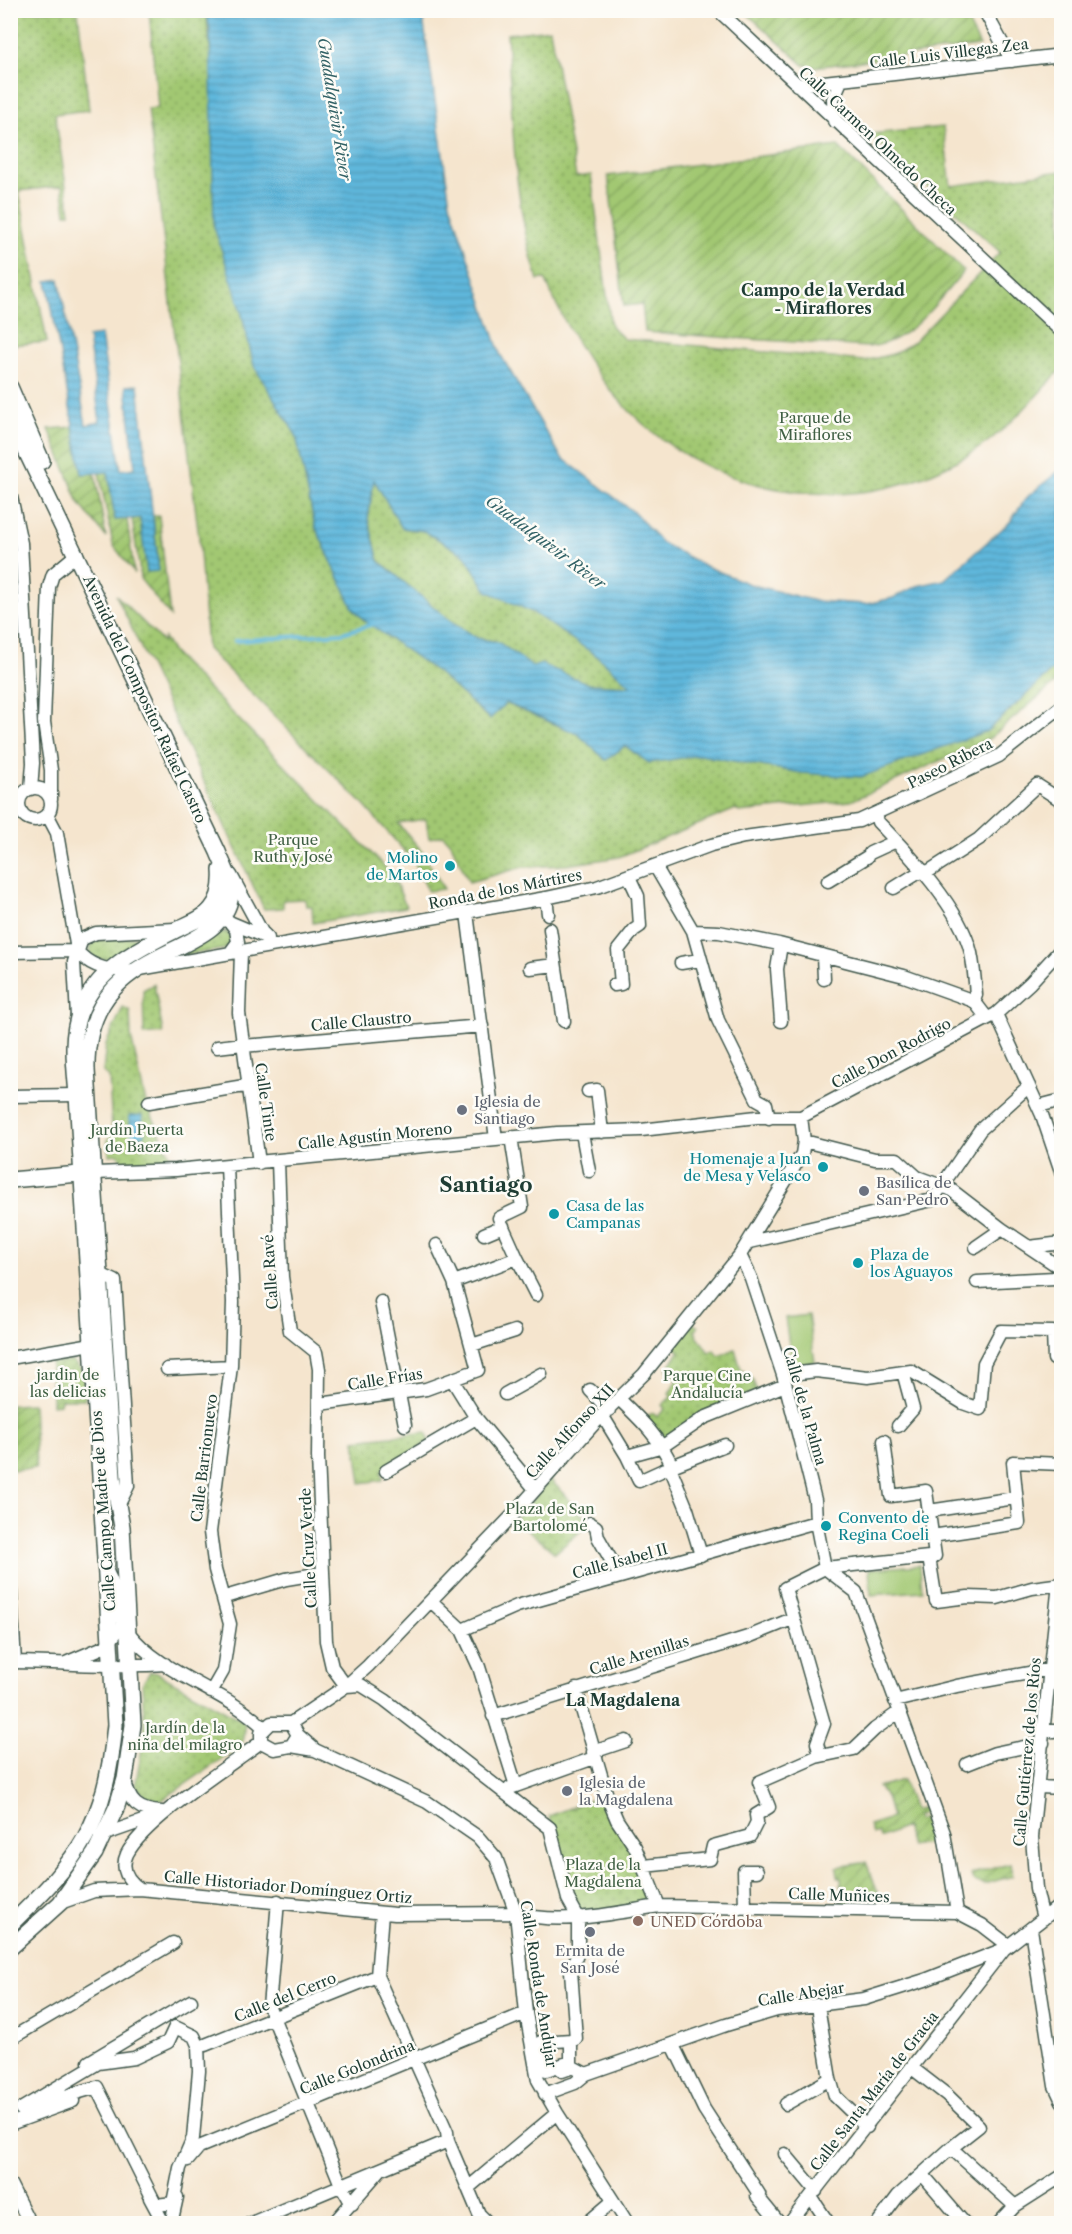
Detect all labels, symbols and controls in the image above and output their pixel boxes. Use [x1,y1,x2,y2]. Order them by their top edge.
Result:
street label: Calle Luis Villegas Zea [869,34,1030,72]
water label: Guadalquivir River [314,36,356,184]
street label: Calle Carmen Olmedo Checa [795,63,961,219]
district label: Campo de la Verdad - Miraflores [741,280,905,318]
park label: Parque de Miraflores [778,408,852,444]
water label: Guadalquivir River [482,490,611,594]
street label: Avenida del Compositor Rafael Castro [79,571,211,826]
street label: Paseo Ribera [904,733,996,793]
park label: Parque Ruth y José [253,830,333,866]
place label: Molino de Martos [366,848,438,884]
marker: Molino de Martos [443,859,457,873]
street label: Ronda de los Mártires [427,865,583,913]
street label: Calle Claustro [310,1007,412,1035]
street label: Calle Don Rodrigo [828,1013,954,1093]
street label: Calle Tinte [251,1062,281,1142]
place label: Iglesia de Santiago [474,1092,541,1128]
marker: Iglesia de Santiago [455,1103,469,1117]
street label: Calle Agustín Moreno [297,1118,453,1154]
park label: Jardín Puerta de Baeza [88,1120,184,1156]
place label: Homenaje a Juan de Mesa y Velasco [683,1149,812,1185]
marker: Homenaje a Juan de Mesa y Velasco [816,1160,830,1174]
district label: Santiago [439,1172,533,1197]
place label: Basílica de San Pedro [876,1173,952,1209]
marker: Basílica de San Pedro [857,1184,871,1198]
place label: Casa de las Campanas [566,1196,644,1232]
marker: Casa de las Campanas [547,1207,561,1221]
street label: Calle Ravé [258,1234,282,1310]
place label: Plaza de los Aguayos [870,1245,953,1281]
marker: Plaza de los Aguayos [851,1256,865,1270]
street label: Calle de la Palma [779,1345,831,1468]
street label: Calle Frías [346,1364,424,1394]
park label: jardin de las delicias [30,1365,106,1401]
park label: Parque Cine Andalucía [663,1366,751,1402]
street label: Calle Alfonso XII [521,1380,619,1482]
street label: Calle Barrionuevo [187,1393,221,1523]
street label: Calle Campo Madre de Dios [87,1410,119,1612]
street label: Calle Cruz Verde [295,1487,321,1609]
park label: Plaza de San Bartolomé [505,1499,595,1535]
place label: Convento de Regina Coeli [838,1508,930,1544]
marker: Convento de Regina Coeli [819,1519,833,1533]
street label: Calle Isabel II [570,1539,670,1583]
street label: Calle Arenillas [587,1631,691,1679]
street label: Calle Gutiérrez de los Ríos [1009,1657,1045,1847]
district label: La Magdalena [566,1690,681,1710]
park label: Jardín de la niña del milagro [127,1718,243,1754]
place label: Iglesia de la Magdalena [579,1773,673,1809]
marker: Iglesia de la Magdalena [560,1784,574,1798]
park label: Plaza de la Magdalena [564,1855,642,1891]
street label: Calle Historiador Domínguez Ortiz [163,1867,413,1907]
street label: Calle Muñices [788,1884,890,1906]
street label: Calle Ronda de Andújar [516,1899,562,2070]
place label: UNED Córdoba [650,1912,763,1931]
marker: UNED Córdoba [631,1914,645,1928]
marker: Ermita de San José [583,1925,597,1939]
place label: Ermita de San José [555,1941,625,1977]
street label: Calle del Cerro [231,1968,339,2026]
street label: Calle Abejar [756,1978,846,2010]
street label: Calle Santa María de Gracia [806,2007,942,2175]
street label: Calle Golondrina [297,2035,417,2099]

